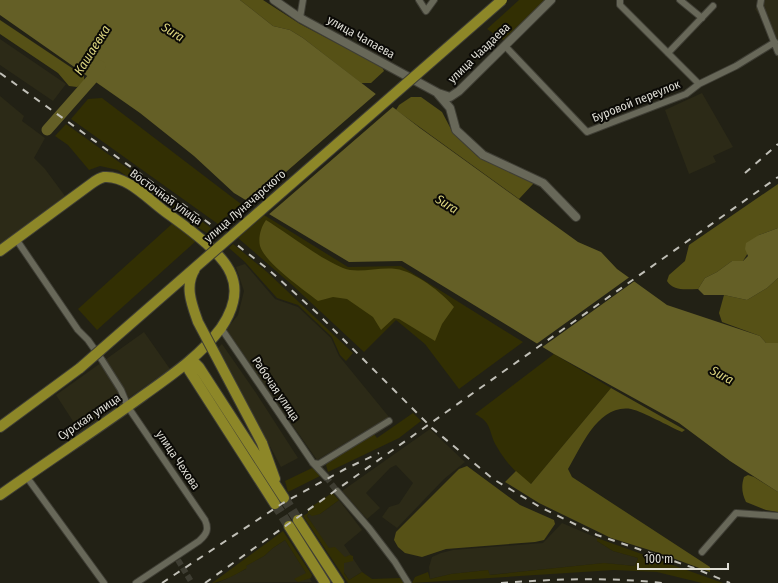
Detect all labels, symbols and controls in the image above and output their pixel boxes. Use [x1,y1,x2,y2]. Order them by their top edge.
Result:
street label: улица Чапаева [325,13,397,61]
water label: Sura [158,19,187,45]
street label: улица Чаадаева [445,20,513,86]
water label: Кашаевка [71,22,113,78]
street label: Буровой переулок [590,77,682,125]
street label: Восточная улица [127,166,205,228]
street label: улица Луначарского [201,167,289,245]
water label: Sura [432,191,461,217]
street label: Рабочая улица [249,354,303,424]
water label: Sura [707,362,736,387]
street label: Сурская улица [55,391,123,443]
street label: улица Чехова [153,428,203,492]
scale bar [638,545,728,571]
text: 100 m [644,552,673,566]

